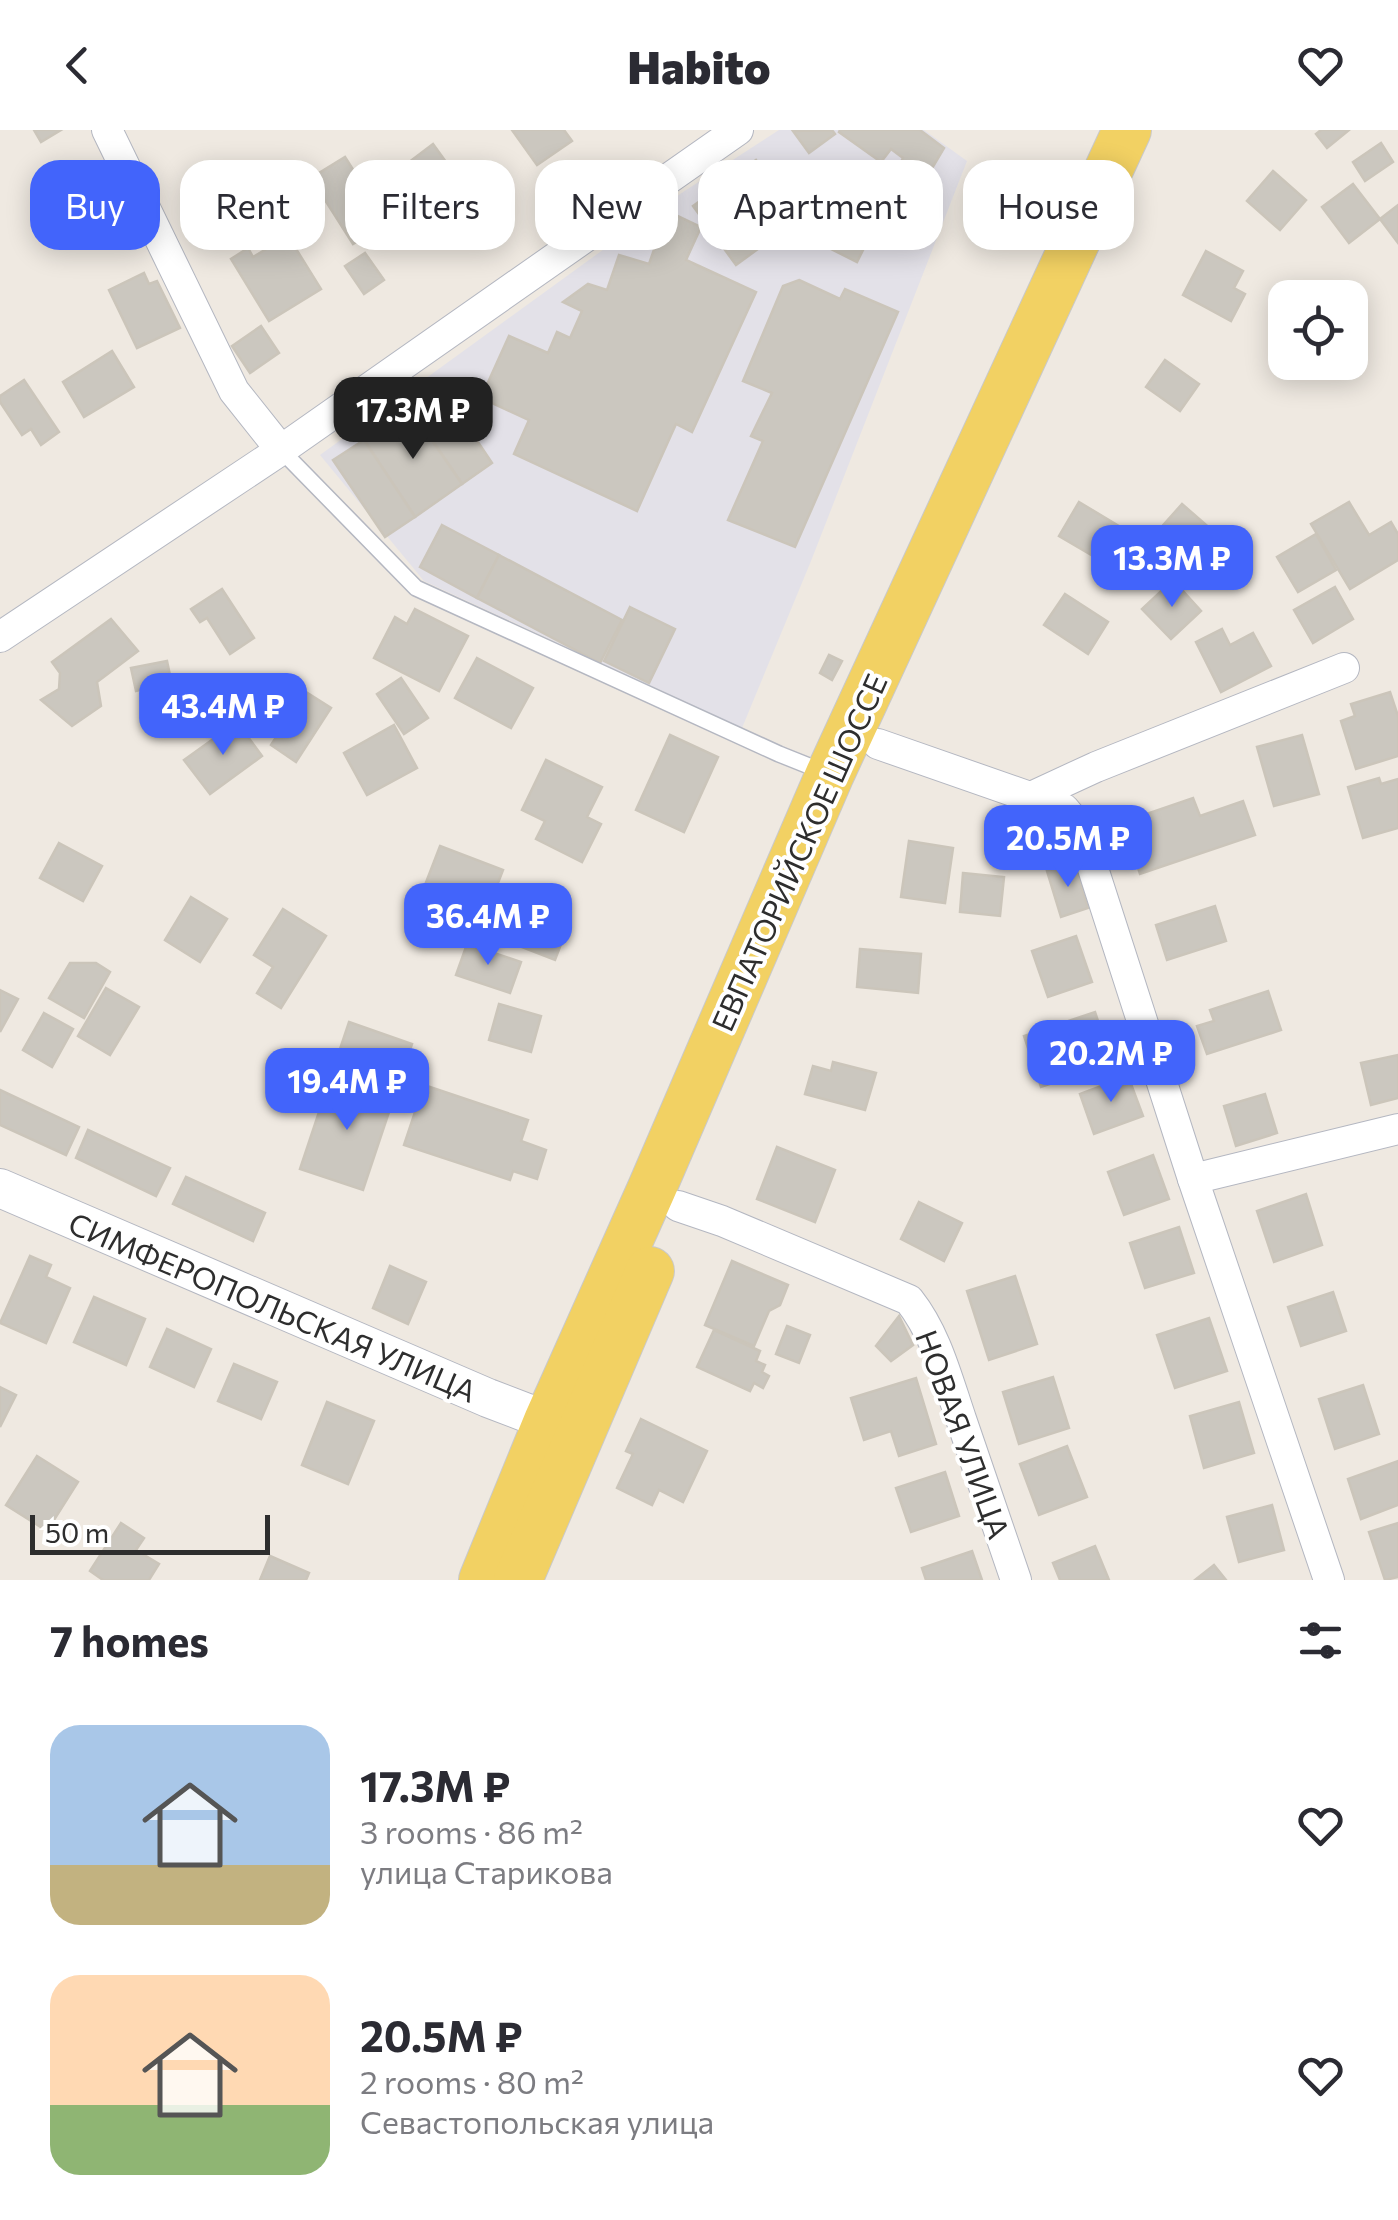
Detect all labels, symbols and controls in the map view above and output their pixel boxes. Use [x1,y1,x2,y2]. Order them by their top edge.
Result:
icon: back [50,38,105,93]
text: Habito [627,38,771,93]
icon: heart [1293,38,1348,93]
chip: Buy [30,160,160,250]
chip: Rent [180,160,325,250]
chip: Filters [345,160,515,250]
chip: New [535,160,678,250]
chip: Apartment [698,160,943,250]
chip: House [963,160,1134,250]
map controls [1268,280,1368,380]
button: locate [1268,280,1368,380]
pin: 17.3M ₽ [321,377,505,462]
text: 17.3M ₽ [356,389,470,429]
pin: 13.3M ₽ [1080,525,1264,610]
text: 13.3M ₽ [1113,537,1231,577]
street label: ЕВПАТОРИЙСКОЕ ШОССЕ [702,668,894,1036]
pin: 43.4M ₽ [131,673,315,758]
text: 43.4M ₽ [161,685,285,725]
pin: 20.5M ₽ [976,805,1160,890]
text: 20.5M ₽ [1006,817,1130,857]
pin: 36.4M ₽ [396,883,580,968]
text: 36.4M ₽ [426,895,550,935]
pin: 20.2M ₽ [1019,1020,1203,1105]
text: 20.2M ₽ [1049,1032,1173,1072]
pin: 19.4M ₽ [255,1048,439,1133]
text: 19.4M ₽ [287,1060,407,1100]
street label: СИМФЕРОПОЛЬСКАЯ УЛИЦА [64,1203,482,1409]
street label: НОВАЯ УЛИЦА [909,1325,1019,1543]
scale bar [30,1510,270,1554]
text: 50 m [45,1515,109,1549]
icon: filters [1293,1613,1348,1668]
text: 7 homes [50,1614,209,1666]
text: 17.3M ₽ [360,1759,511,1811]
icon: home [130,1765,250,1885]
icon: heart [1293,1798,1348,1853]
text: 3 rooms · 86 m² [360,1811,583,1851]
text: улица Старикова [360,1851,613,1891]
text: 20.5M ₽ [360,2009,523,2061]
icon: home [130,2015,250,2135]
icon: heart [1293,2048,1348,2103]
text: 2 rooms · 80 m² [360,2061,584,2101]
text: Севастопольская улица [360,2101,714,2141]

